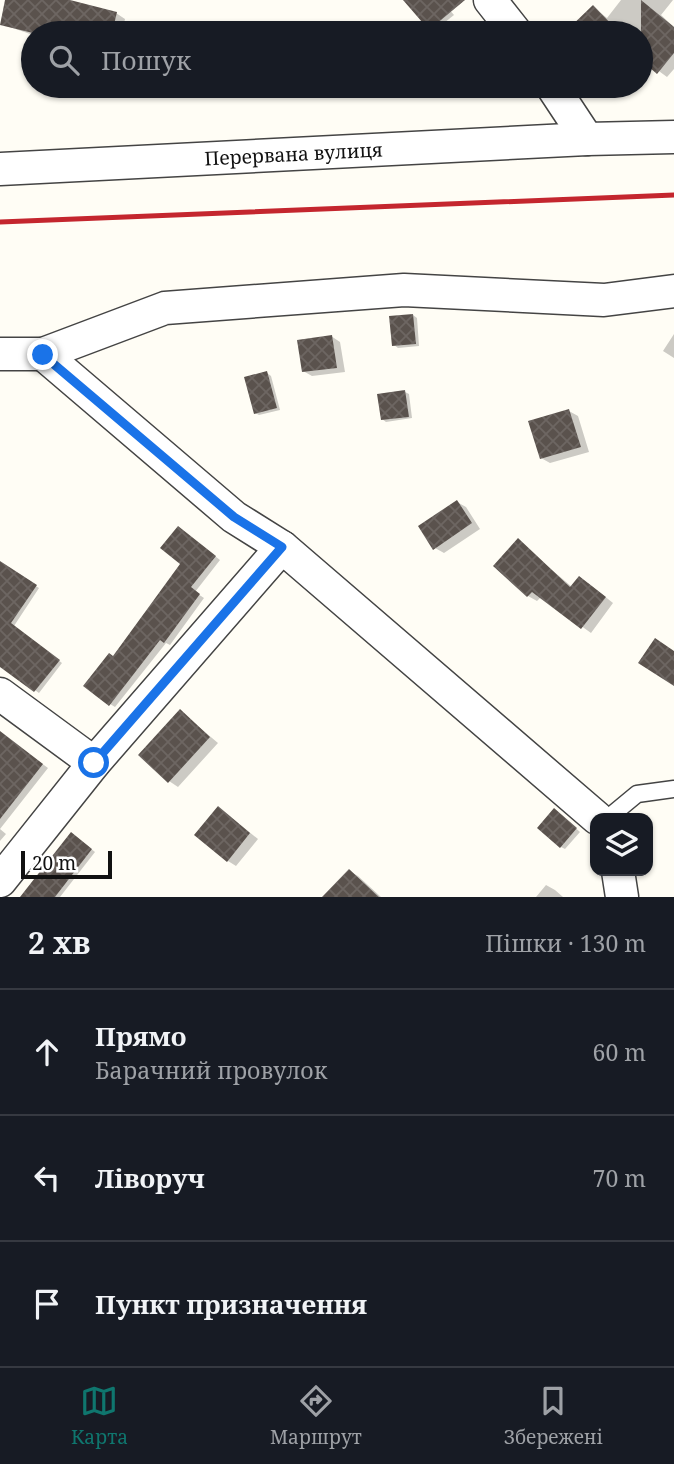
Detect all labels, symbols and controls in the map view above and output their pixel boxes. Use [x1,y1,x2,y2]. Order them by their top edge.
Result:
search box [21,21,653,98]
icon: search [45,41,83,79]
text: Пошук [101,42,191,78]
street label: Перервана вулиця [204,136,384,172]
route end [27,339,58,370]
route start [78,747,109,778]
map controls [590,813,653,876]
button: layers [590,813,653,876]
scale bar [21,848,112,880]
text: 20 m [32,850,76,876]
text: 2 хв [28,922,90,963]
text: Пішки · 130 m [485,927,646,959]
text: Прямо [95,1018,186,1054]
icon: ahead [28,1033,66,1071]
text: 60 m [593,1036,646,1068]
text: Барачний провулок [95,1054,327,1086]
icon: left [28,1159,66,1197]
text: Ліворуч [95,1160,205,1196]
text: 70 m [593,1162,646,1194]
icon: arrive [28,1285,66,1323]
text: Пункт призначення [95,1286,367,1322]
tab: Карта [71,1382,128,1450]
tab: Маршрут [270,1382,362,1450]
tab: Збережені [504,1382,603,1450]

